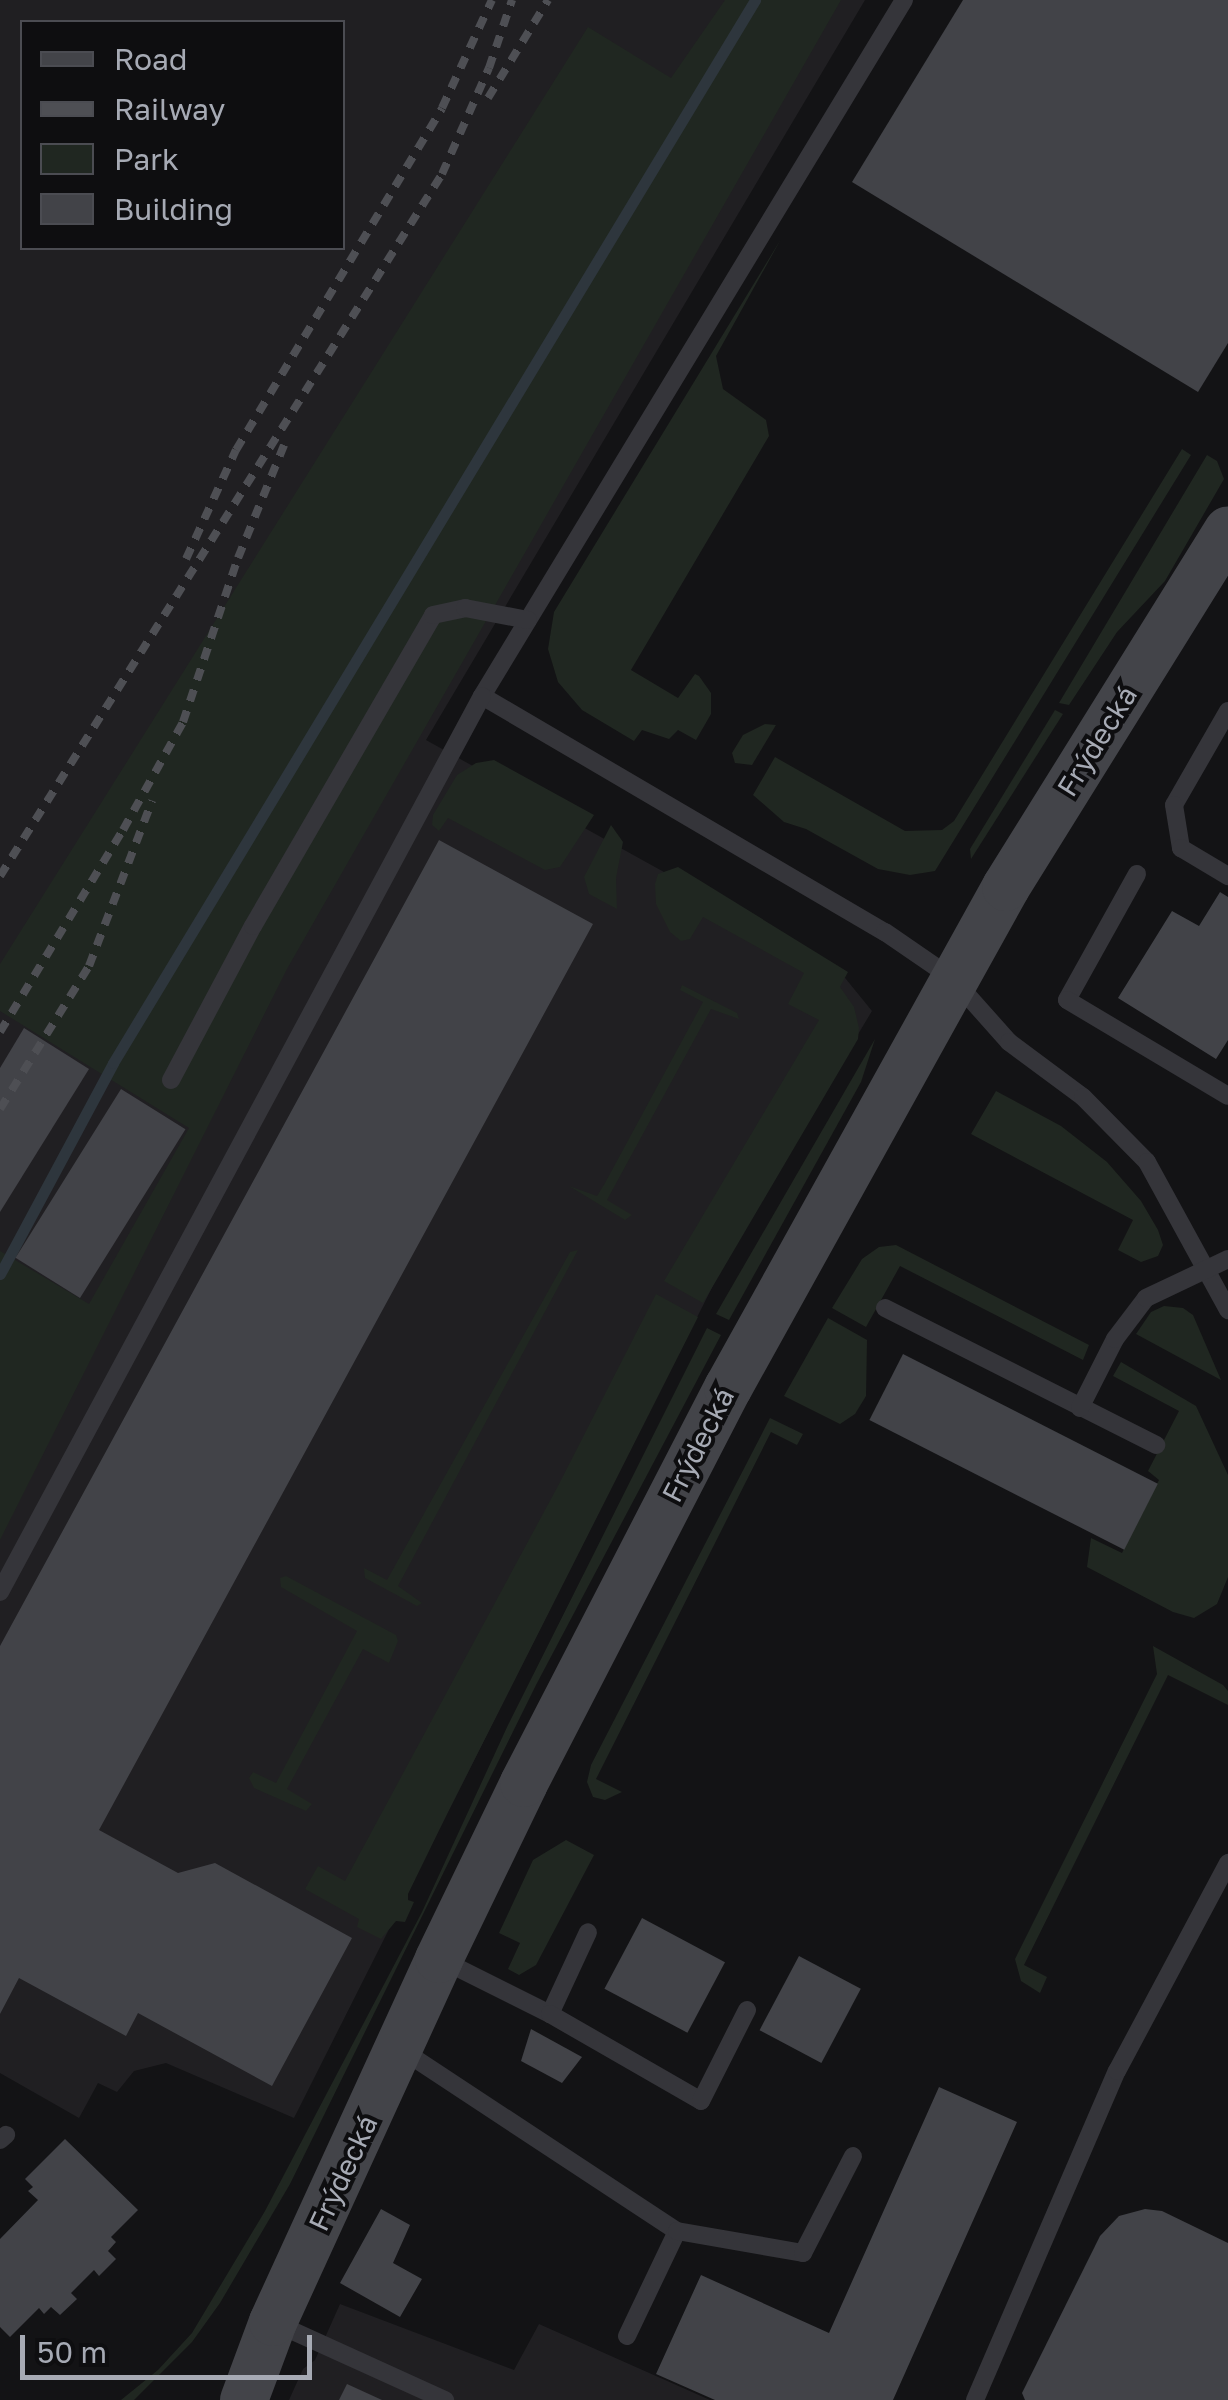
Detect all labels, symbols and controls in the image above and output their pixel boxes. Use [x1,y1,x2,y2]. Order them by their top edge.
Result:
legend [20,20,345,250]
text: Road [114,41,188,77]
text: Railway [114,91,225,127]
text: Park [114,141,179,177]
text: Building [114,191,233,227]
street label: Frýdecká [1050,680,1144,802]
street label: Frýdecká [655,1382,741,1508]
street label: Frýdecká [302,2110,384,2236]
scale bar [25,2315,318,2377]
text: 50 m [37,2334,107,2370]

